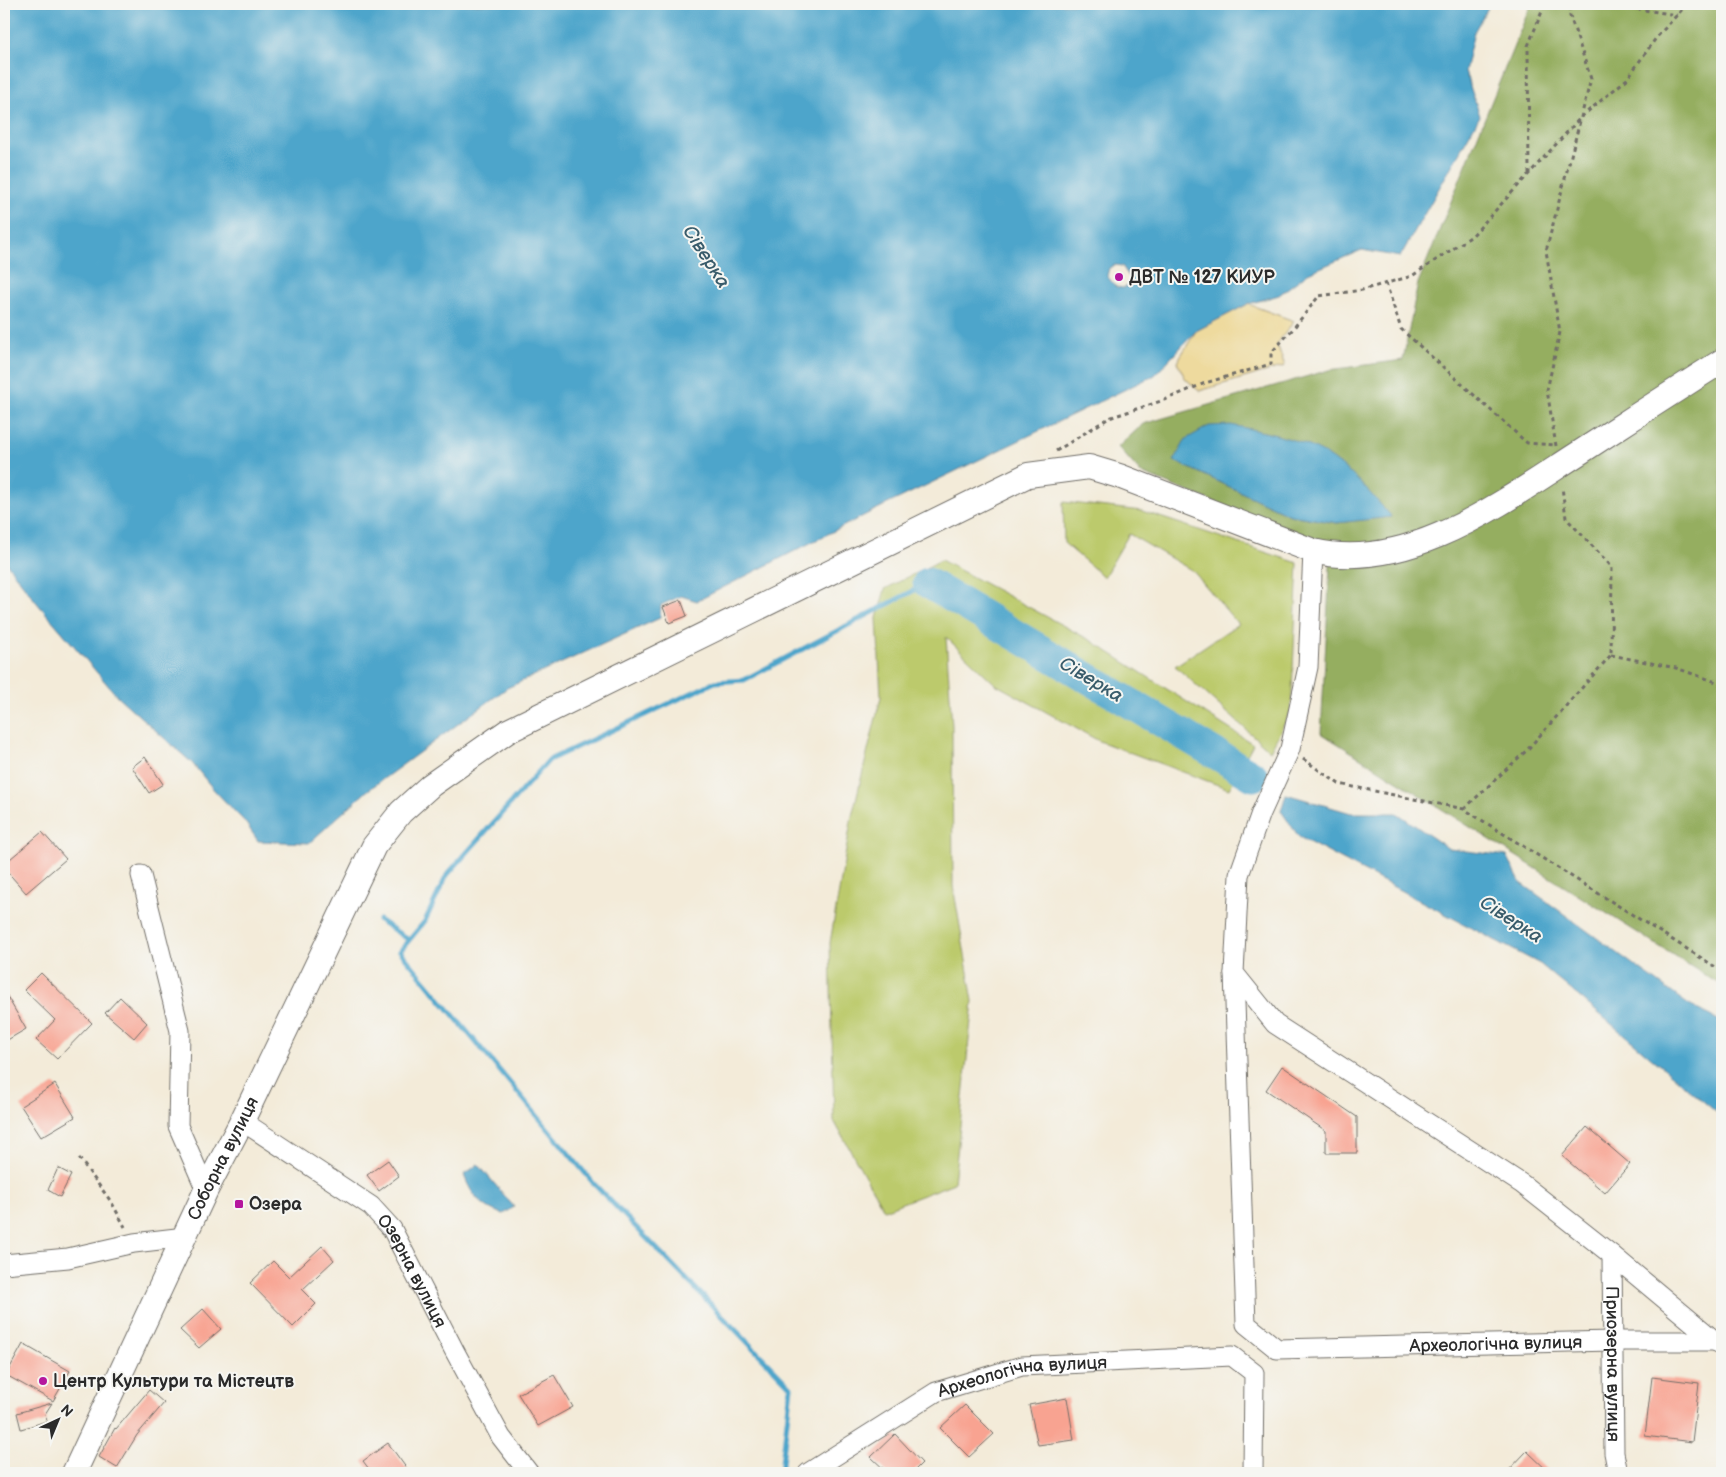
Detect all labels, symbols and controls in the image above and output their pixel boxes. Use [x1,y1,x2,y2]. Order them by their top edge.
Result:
water label: Сіверка [677,221,735,293]
place label: ДВТ № 127 КИУР [1129,267,1275,288]
marker: ДВТ № 127 КИУР [1113,271,1125,283]
water label: Сіверка [1055,652,1127,708]
water label: Сіверка [1475,891,1547,949]
street label: Соборна вулиця [183,1093,263,1223]
place label: Озера [249,1194,302,1215]
marker: Озера [233,1198,245,1210]
street label: Озерна вулиця [373,1210,451,1331]
street label: Приозерна вулиця [1602,1286,1624,1442]
street label: Археологічна вулиця [1408,1331,1583,1356]
street label: Археологічна вулиця [934,1351,1108,1402]
place label: Центр Культури та Містецтв [53,1371,294,1392]
marker: Центр Культури та Містецтв [37,1375,49,1387]
north arrow [32,1394,82,1444]
text: N [57,1401,76,1421]

